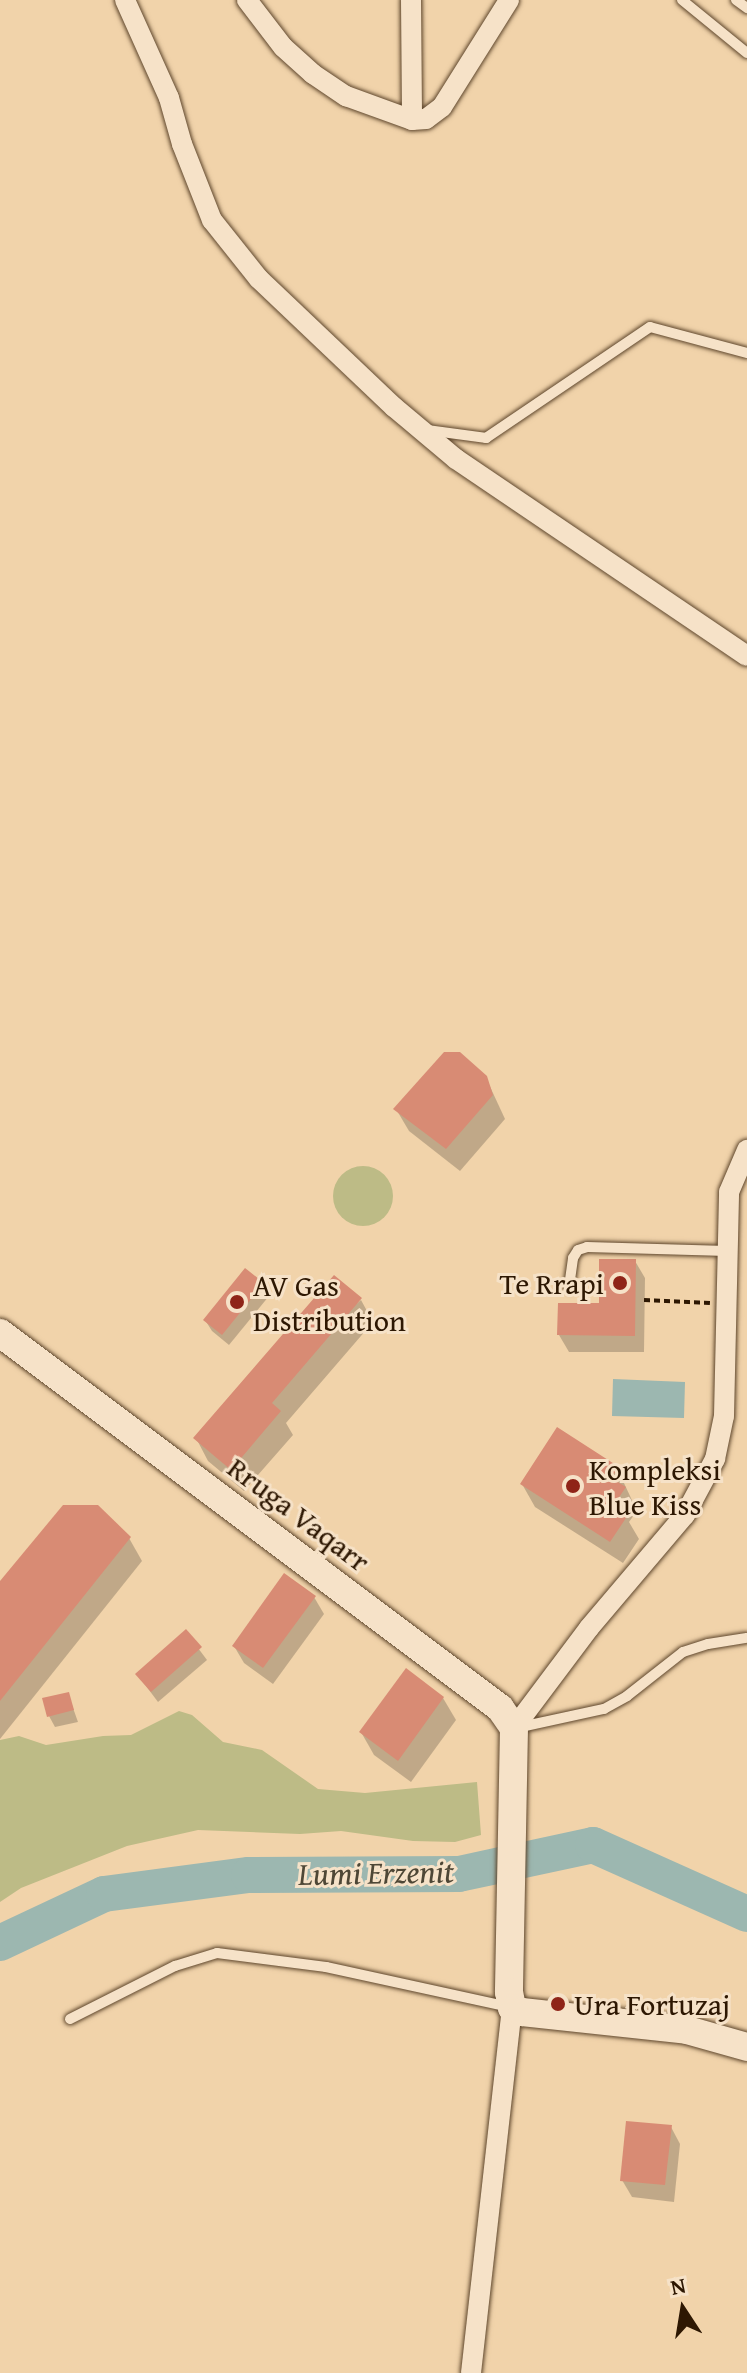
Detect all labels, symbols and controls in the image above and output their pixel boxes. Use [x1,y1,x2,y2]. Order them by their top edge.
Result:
place label: Te Rrapi [500,1265,604,1301]
place label: AV Gas Distribution [253,1267,406,1338]
marker: Te Rrapi [611,1274,629,1292]
marker: AV Gas Distribution [228,1293,246,1311]
street label: Rruga Vaqarr [221,1449,377,1579]
place label: Kompleksi Blue Kiss [589,1451,721,1522]
marker: Kompleksi Blue Kiss [564,1477,582,1495]
water label: Lumi Erzenit [298,1852,454,1894]
place label: Ura Fortuzaj [574,1986,730,2022]
marker: Ura Fortuzaj [549,1995,567,2013]
text: N [667,2268,689,2303]
north arrow [643,2269,723,2349]

